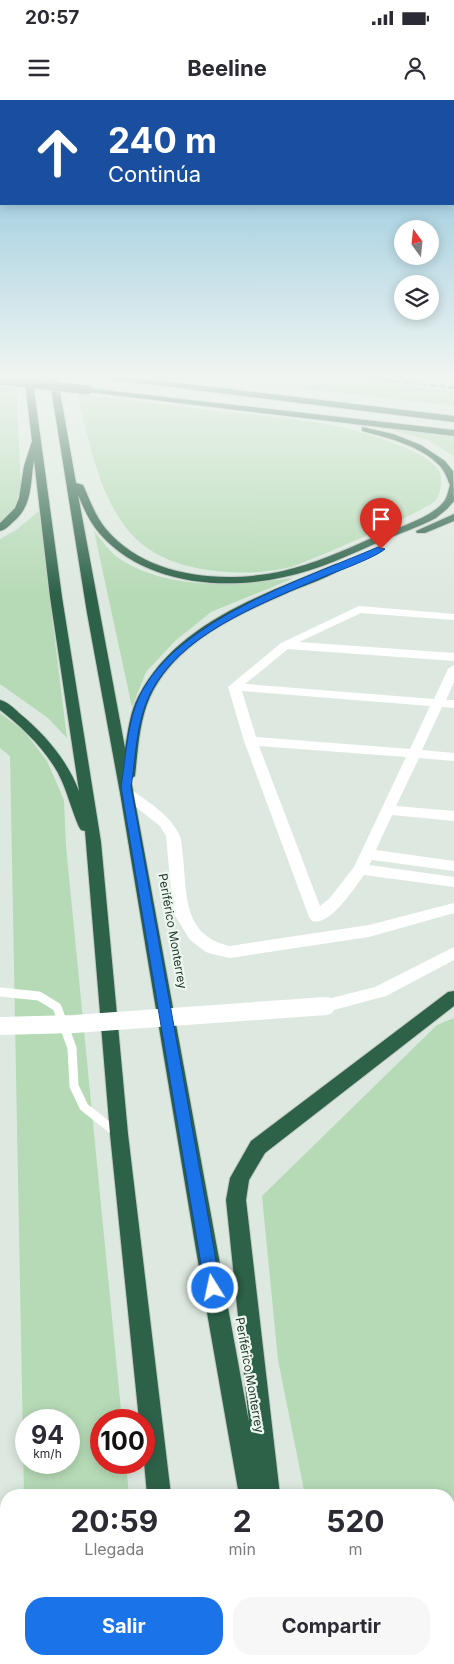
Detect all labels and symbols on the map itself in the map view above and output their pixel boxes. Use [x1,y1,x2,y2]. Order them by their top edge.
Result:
north arrow [394,220,439,265]
pin [360,498,402,549]
street label: Periférico Monterrey [155,872,191,990]
position arrow [186,1261,238,1313]
street label: Periférico Monterrey [232,1316,268,1434]
speed limit sign: 100 [90,1409,155,1474]

